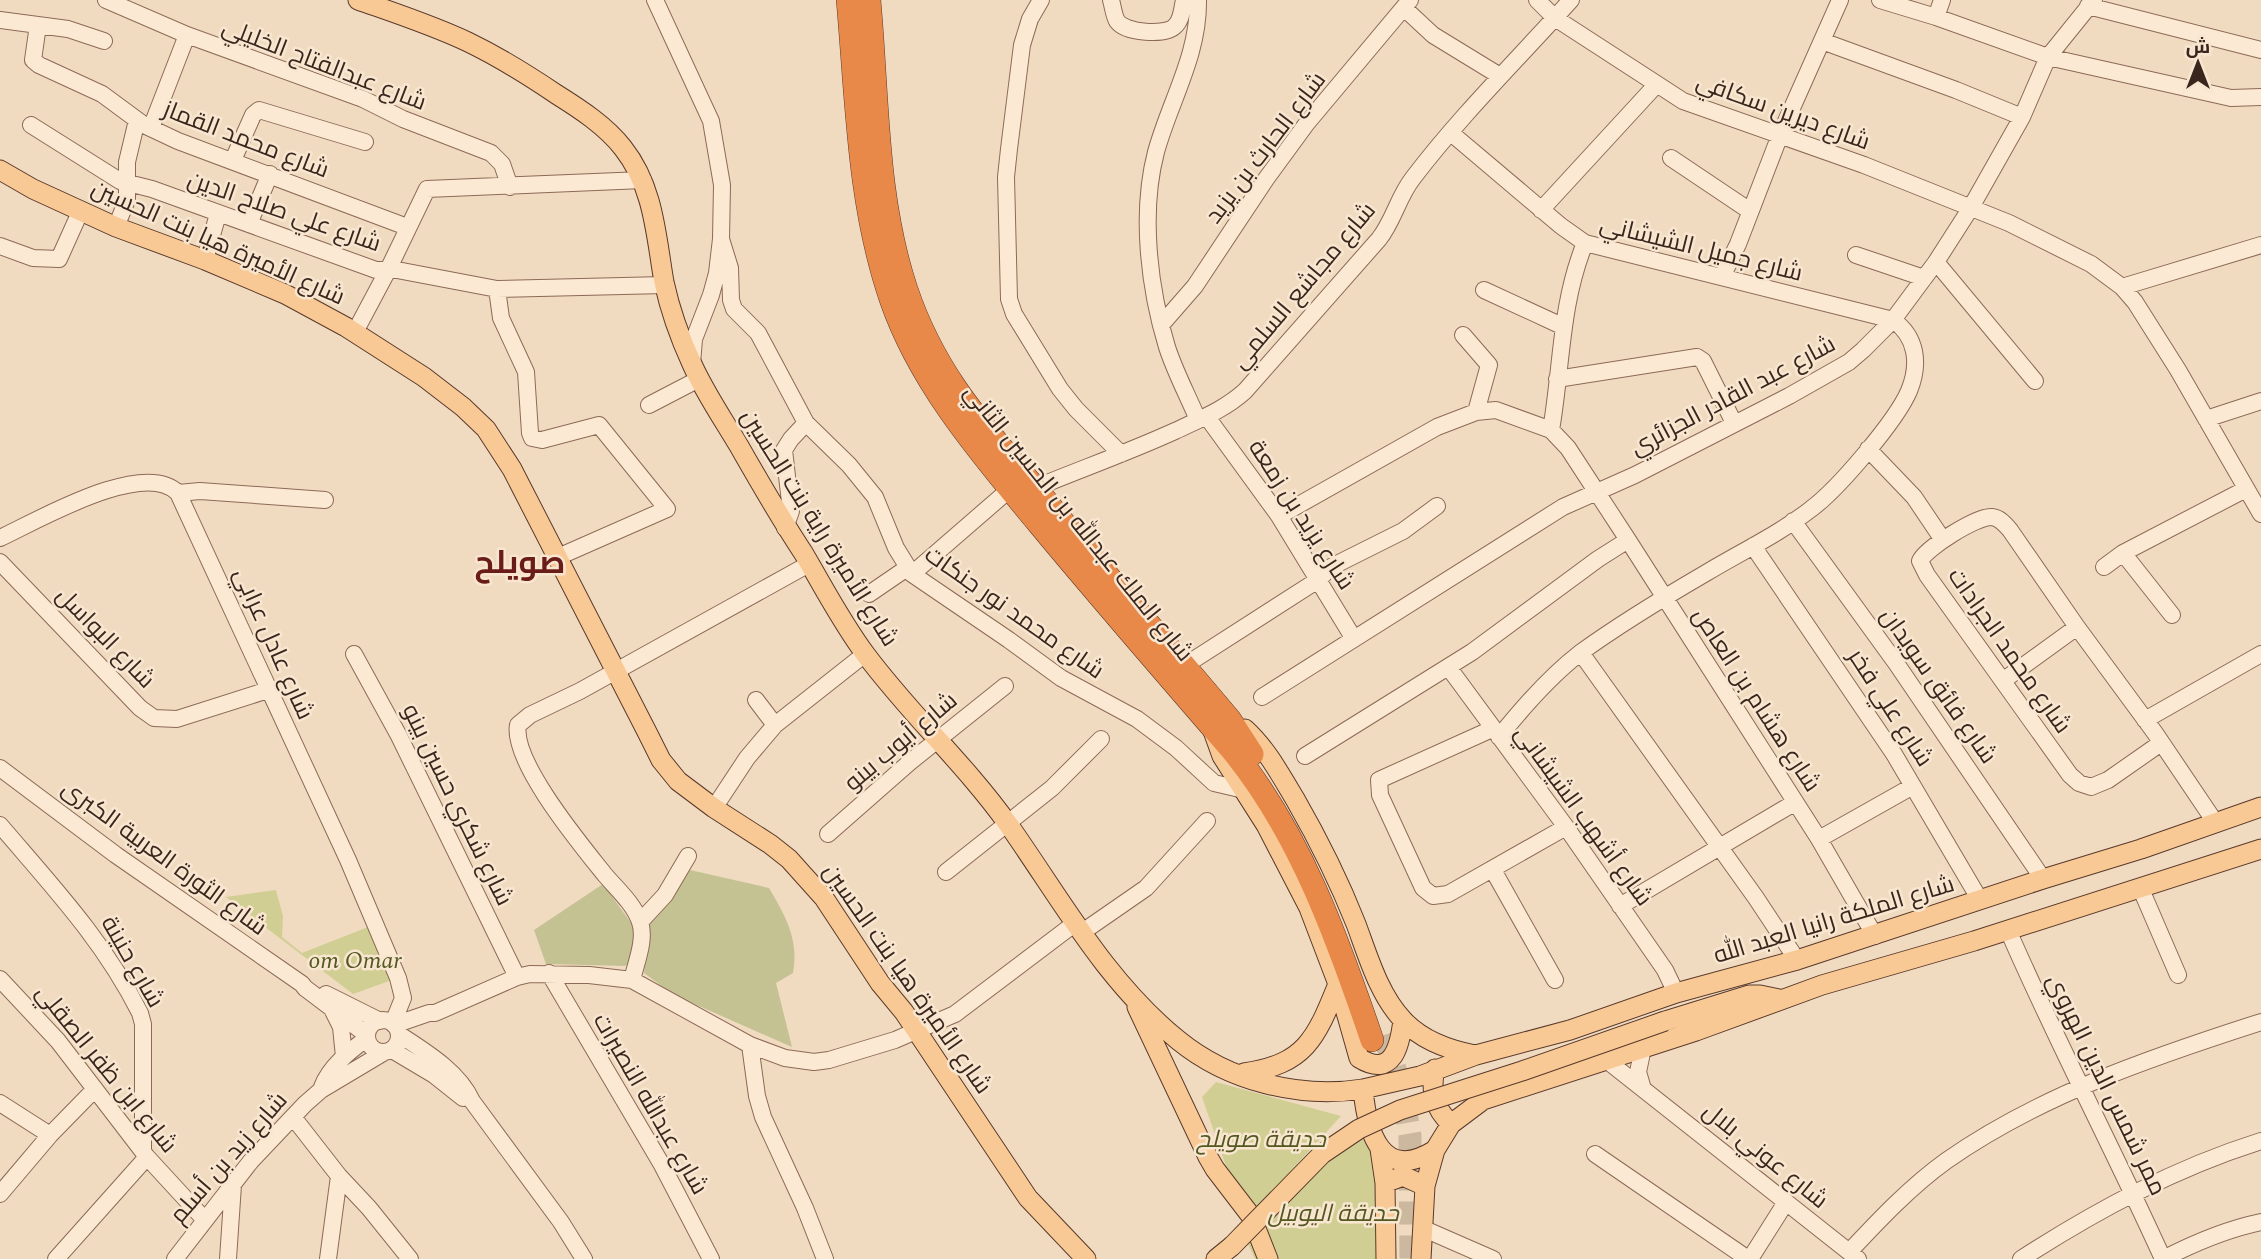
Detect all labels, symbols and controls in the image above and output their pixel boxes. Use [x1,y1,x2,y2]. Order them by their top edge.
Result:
street label: شارع عبدالفتاح الخليلي [217,9,431,121]
north arrow [2163,28,2233,98]
text: ش [2186,33,2210,62]
street label: شارع الحارث بن يزيد [1197,64,1335,232]
street label: شارع ديرين سكافي [1691,64,1875,160]
street label: شارع محمد القماز [156,91,334,188]
street label: شارع علي صلاح الدين [182,162,386,262]
street label: شارع الأميرة هيا بنت الحسين [85,171,351,315]
street label: شارع مجاشع السلمي [1223,194,1385,378]
street label: شارع جميل الشيشاني [1596,206,1806,292]
street label: شارع عبد القادر الجزائري [1624,327,1842,465]
street label: شارع الملك عبدالله بن الحسين الثاني [954,376,1202,670]
street label: شارع الأميرة راية بنت الحسين [731,402,907,654]
street label: شارع يزيد بن زمعة [1239,433,1363,597]
street label: شارع محمد نور جنكات [917,537,1111,689]
district label: صويلح [475,539,565,588]
street label: شارع محمد الجرادات [1938,561,2080,741]
street label: شارع عادل عرابي [223,562,323,726]
street label: شارع البواسل [47,579,163,697]
street label: شارع هشام بن العاص [1683,601,1829,799]
street label: شارع فائق سويدان [1871,601,2005,771]
street label: شارع علي فخر [1837,640,1942,774]
street label: شارع أيوب بينو [836,684,966,800]
street label: شارع شكري حسين بينو [392,698,522,912]
street label: شارع أشهب الشيشاني [1505,718,1661,914]
street label: شارع الثورة العربية الكبرى [54,771,274,945]
street label: شارع الأميرة هيا بنت الحسين [814,856,1000,1102]
street label: شارع الملكة رانيا العبد الله [1709,866,1959,974]
street label: شارع حنينة [91,909,173,1015]
park label: om Omar [308,943,403,979]
street label: ممر شمس الدين الهروي [2037,968,2175,1202]
street label: شارع ابن ظفر الصقلي [26,977,186,1161]
street label: شارع عبدالله النصيرات [583,1006,717,1202]
street label: شارع زيد بن أسلم [161,1084,297,1232]
street label: شارع عوني بلال [1694,1094,1836,1218]
park label: حديقة صويلح [1195,1122,1328,1158]
park label: حديقة اليوبيل [1267,1196,1401,1232]

